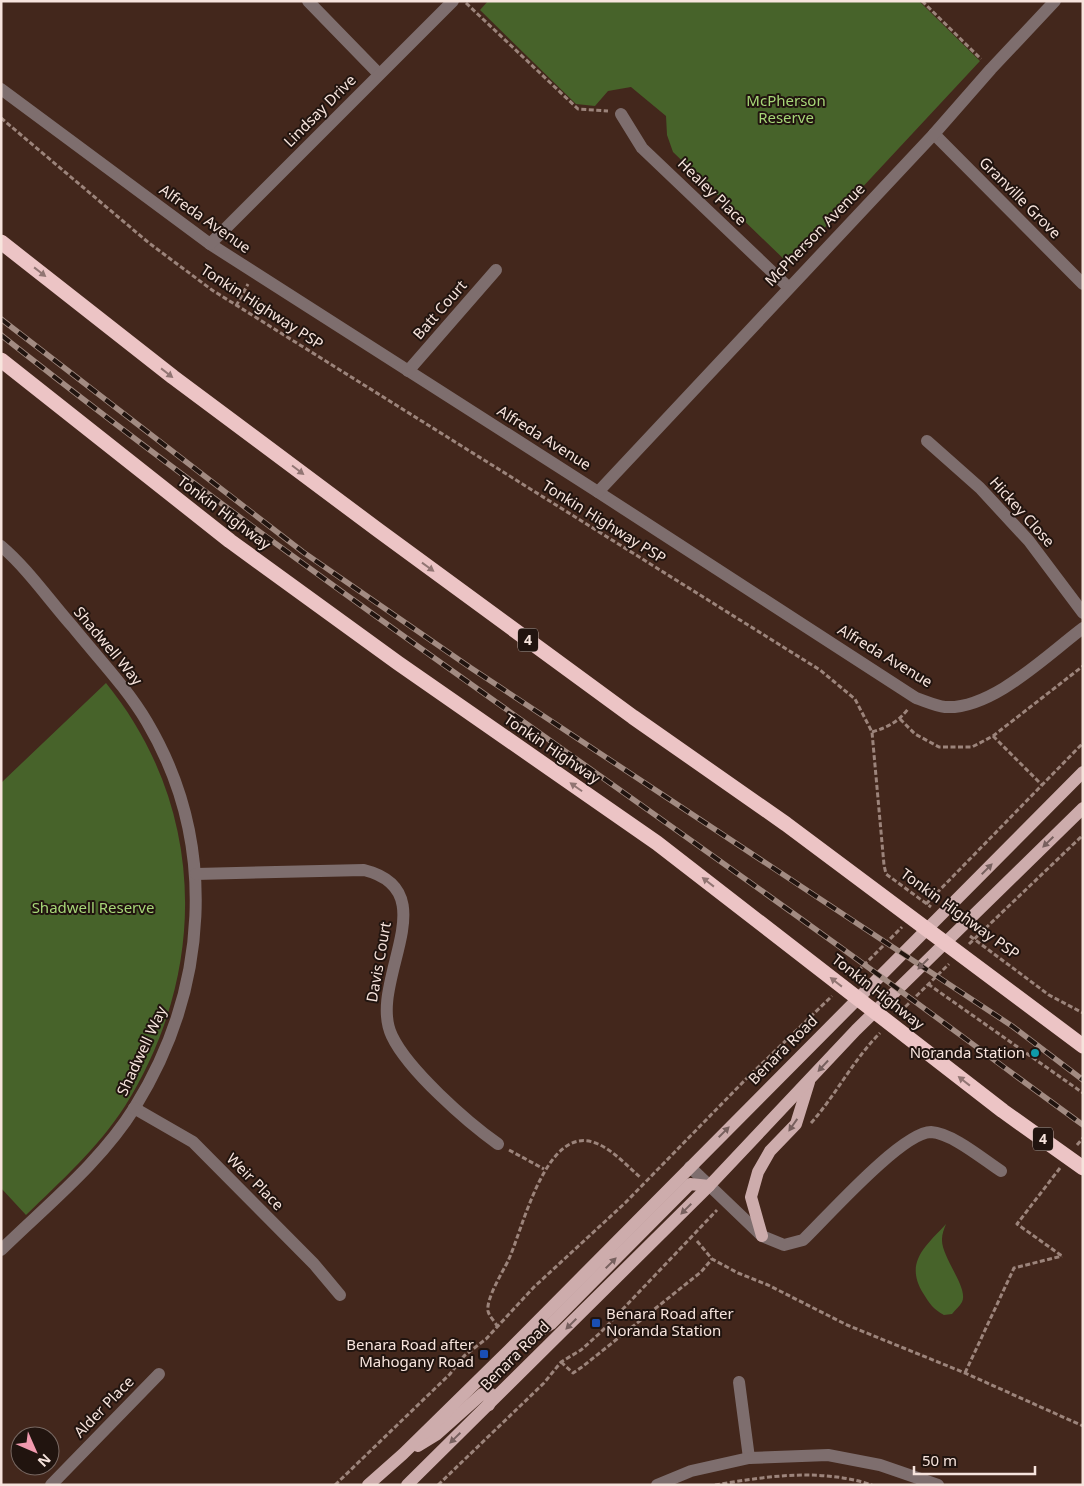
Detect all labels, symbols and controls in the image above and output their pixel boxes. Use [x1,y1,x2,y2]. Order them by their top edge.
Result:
street label: Lindsay Drive [279,70,360,151]
park label: McPherson Reserve [746,90,826,127]
street label: Granville Grove [976,152,1066,242]
street label: Healey Place [674,153,752,229]
street label: McPherson Avenue [760,178,869,290]
street label: Alfreda Avenue [156,179,255,257]
street label: Tonkin Highway PSP [197,259,328,353]
one-way arrow [33,267,46,278]
street label: Batt Court [408,275,471,343]
one-way arrow [160,367,173,378]
street label: Alfreda Avenue [494,400,595,474]
one-way arrow [291,465,305,475]
street label: Tonkin Highway [174,471,276,554]
street label: Hickey Close [986,472,1060,551]
street label: Tonkin Highway PSP [539,475,670,567]
one-way arrow [421,561,434,572]
street label: Shadwell Way [70,602,148,689]
street label: Alfreda Avenue [834,619,937,691]
road number: 4 [518,628,538,652]
street label: Tonkin Highway [501,709,605,788]
one-way arrow [569,782,583,792]
one-way arrow [1042,836,1054,848]
street label: Tonkin Highway PSP [897,863,1024,963]
one-way arrow [981,863,993,875]
one-way arrow [701,877,714,887]
park label: Shadwell Reserve [32,897,154,917]
street label: Davis Court [361,919,395,1004]
street label: Tonkin Highway [828,949,929,1034]
one-way arrow [918,957,930,969]
one-way arrow [830,976,843,987]
street label: Shadwell Way [112,1002,171,1099]
street label: Benara Road [743,1010,821,1088]
place label: Noranda Station [910,1042,1025,1062]
marker: Noranda Station [1029,1047,1041,1059]
one-way arrow [817,1060,829,1072]
one-way arrow [958,1076,971,1087]
one-way arrow [788,1118,798,1132]
one-way arrow [718,1127,730,1139]
road number: 4 [1033,1128,1053,1150]
street label: Weir Place [223,1148,289,1214]
one-way arrow [681,1203,693,1215]
one-way arrow [605,1257,617,1269]
place label: Benara Road after Noranda Station [606,1303,734,1340]
street label: Benara Road [475,1316,553,1394]
one-way arrow [565,1317,577,1329]
marker: Benara Road after Noranda Station [590,1317,602,1329]
place label: Benara Road after Mahogany Road [346,1334,474,1371]
marker: Benara Road after Mahogany Road [478,1348,490,1360]
street label: Alder Place [69,1371,138,1441]
north arrow [10,1426,60,1476]
one-way arrow [450,1431,462,1443]
scale bar [914,1444,1035,1476]
text: N [34,1450,55,1471]
text: 50 m [922,1450,957,1470]

